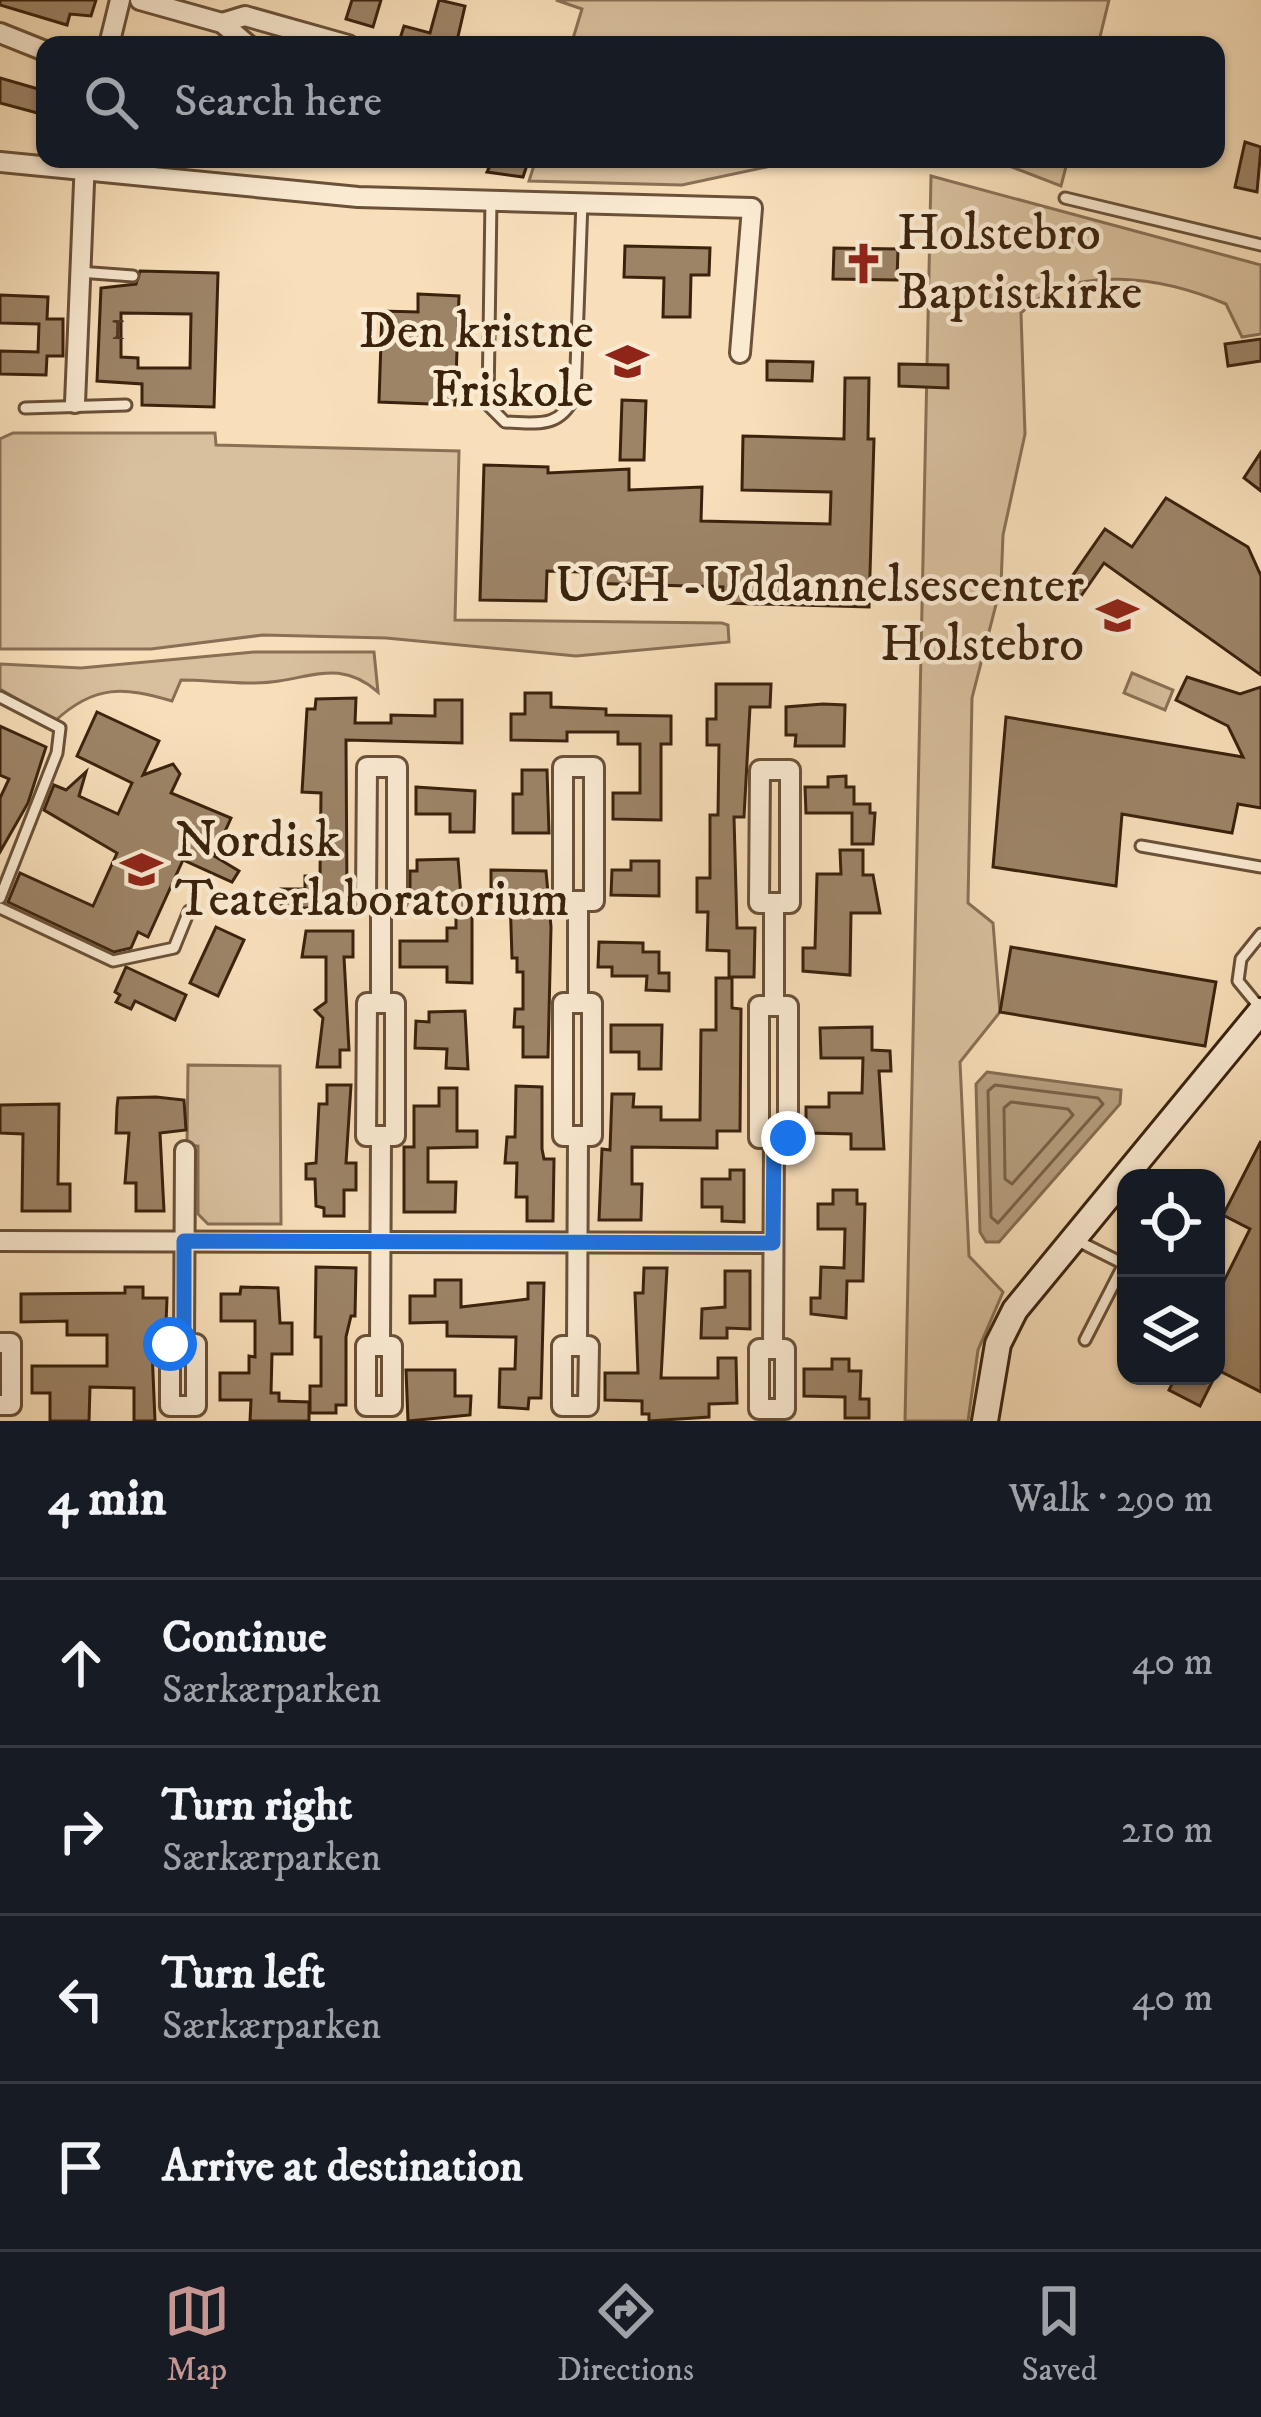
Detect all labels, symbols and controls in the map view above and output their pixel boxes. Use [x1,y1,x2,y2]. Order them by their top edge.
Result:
search box [36,36,1225,168]
icon: search [78,69,144,135]
text: Search here [174,74,382,130]
place label: Holstebro Baptistkirke [897,202,1143,325]
church icon: Holstebro Baptistkirke [840,240,886,286]
house number: 1 [110,298,126,354]
place label: Den kristne Friskole [359,300,594,423]
school or university icon: Den kristne Friskole [605,338,651,384]
place label: UCH -Uddannelsescenter Holstebro [555,554,1084,677]
school or university icon: UCH -Uddannelsescenter Holstebro [1095,592,1141,638]
place label: Nordisk Teaterlaboratorium [175,809,569,932]
school or university icon: Nordisk Teaterlaboratorium [118,847,164,893]
route end [761,1111,815,1165]
map controls [1117,1169,1225,1385]
button: locate [1117,1169,1225,1277]
button: layers [1117,1277,1225,1385]
route start [143,1317,197,1371]
text: 4 min [48,1467,166,1531]
text: Walk · 290 m [1009,1475,1213,1524]
text: Continue [162,1610,327,1666]
icon: ahead [48,1630,114,1696]
text: 40 m [1132,1638,1213,1687]
text: Særkærparken [162,1666,381,1715]
text: Turn right [162,1778,352,1834]
icon: right [48,1798,114,1864]
text: 210 m [1121,1806,1213,1855]
text: Særkærparken [162,1834,381,1883]
text: Turn left [162,1946,325,2002]
icon: left [48,1966,114,2032]
text: 40 m [1132,1974,1213,2023]
text: Særkærparken [162,2002,381,2051]
icon: arrive [48,2134,114,2200]
text: Arrive at destination [162,2139,523,2195]
tab: Map [164,2278,230,2391]
tab: Directions [557,2278,694,2391]
tab: Saved [1021,2278,1097,2391]

